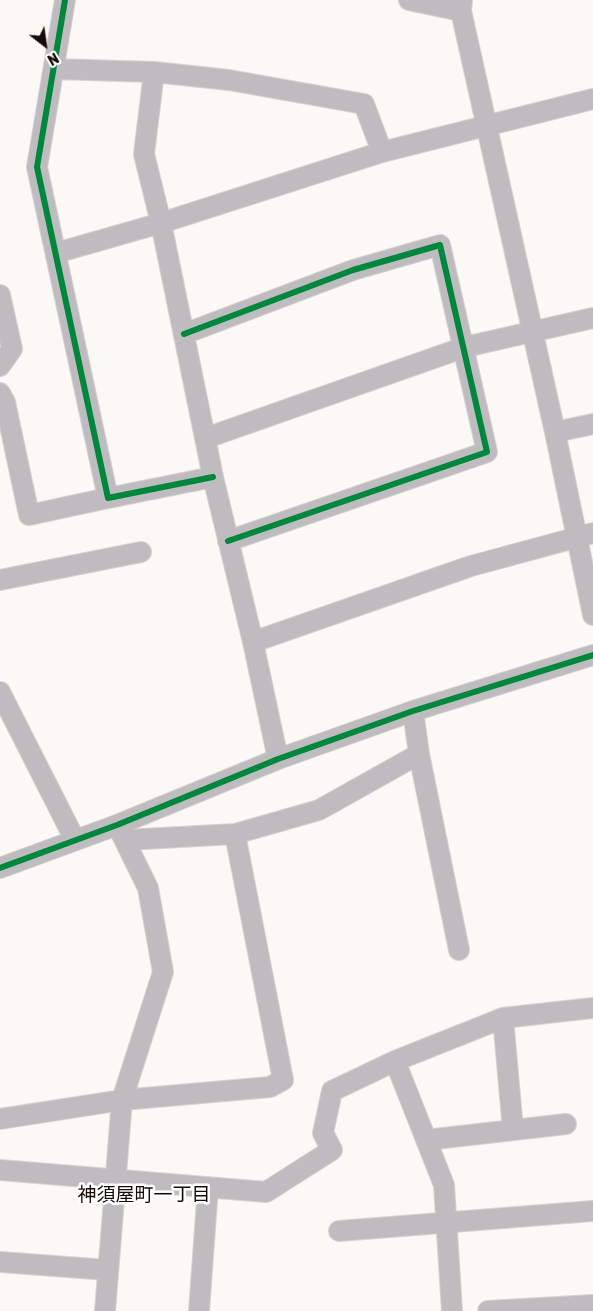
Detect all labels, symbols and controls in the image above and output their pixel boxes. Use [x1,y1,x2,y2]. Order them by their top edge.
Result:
north arrow [20,20,70,70]
text: N [44,49,61,68]
district label: 神須屋町一丁目 [78,1185,210,1207]

